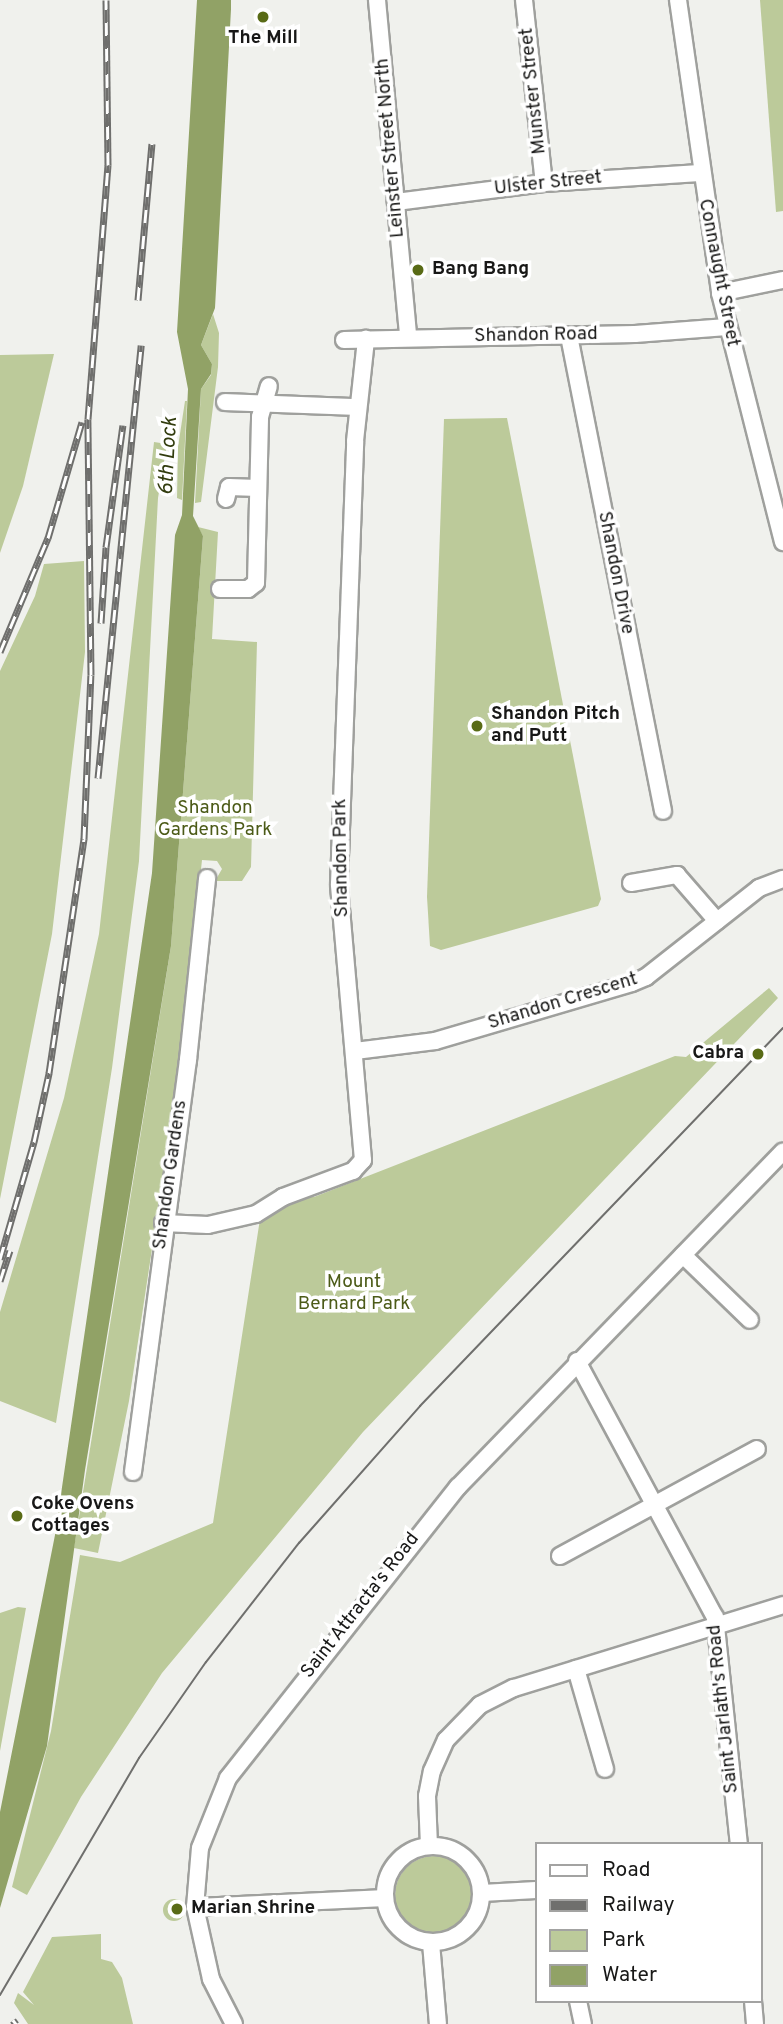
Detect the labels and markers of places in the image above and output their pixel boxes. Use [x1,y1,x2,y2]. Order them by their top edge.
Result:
marker: The Mill [255,9,271,25]
place label: The Mill [228,28,298,50]
place label: Bang Bang [432,259,529,281]
marker: Bang Bang [410,262,426,278]
place label: Shandon Pitch and Putt [491,704,620,748]
marker: Shandon Pitch and Putt [469,718,485,734]
place label: Cabra [692,1043,744,1065]
marker: Cabra [750,1046,766,1062]
place label: Coke Ovens Cottages [31,1494,134,1538]
marker: Coke Ovens Cottages [9,1508,25,1524]
place label: Marian Shrine [191,1898,315,1920]
marker: Marian Shrine [169,1901,185,1917]

